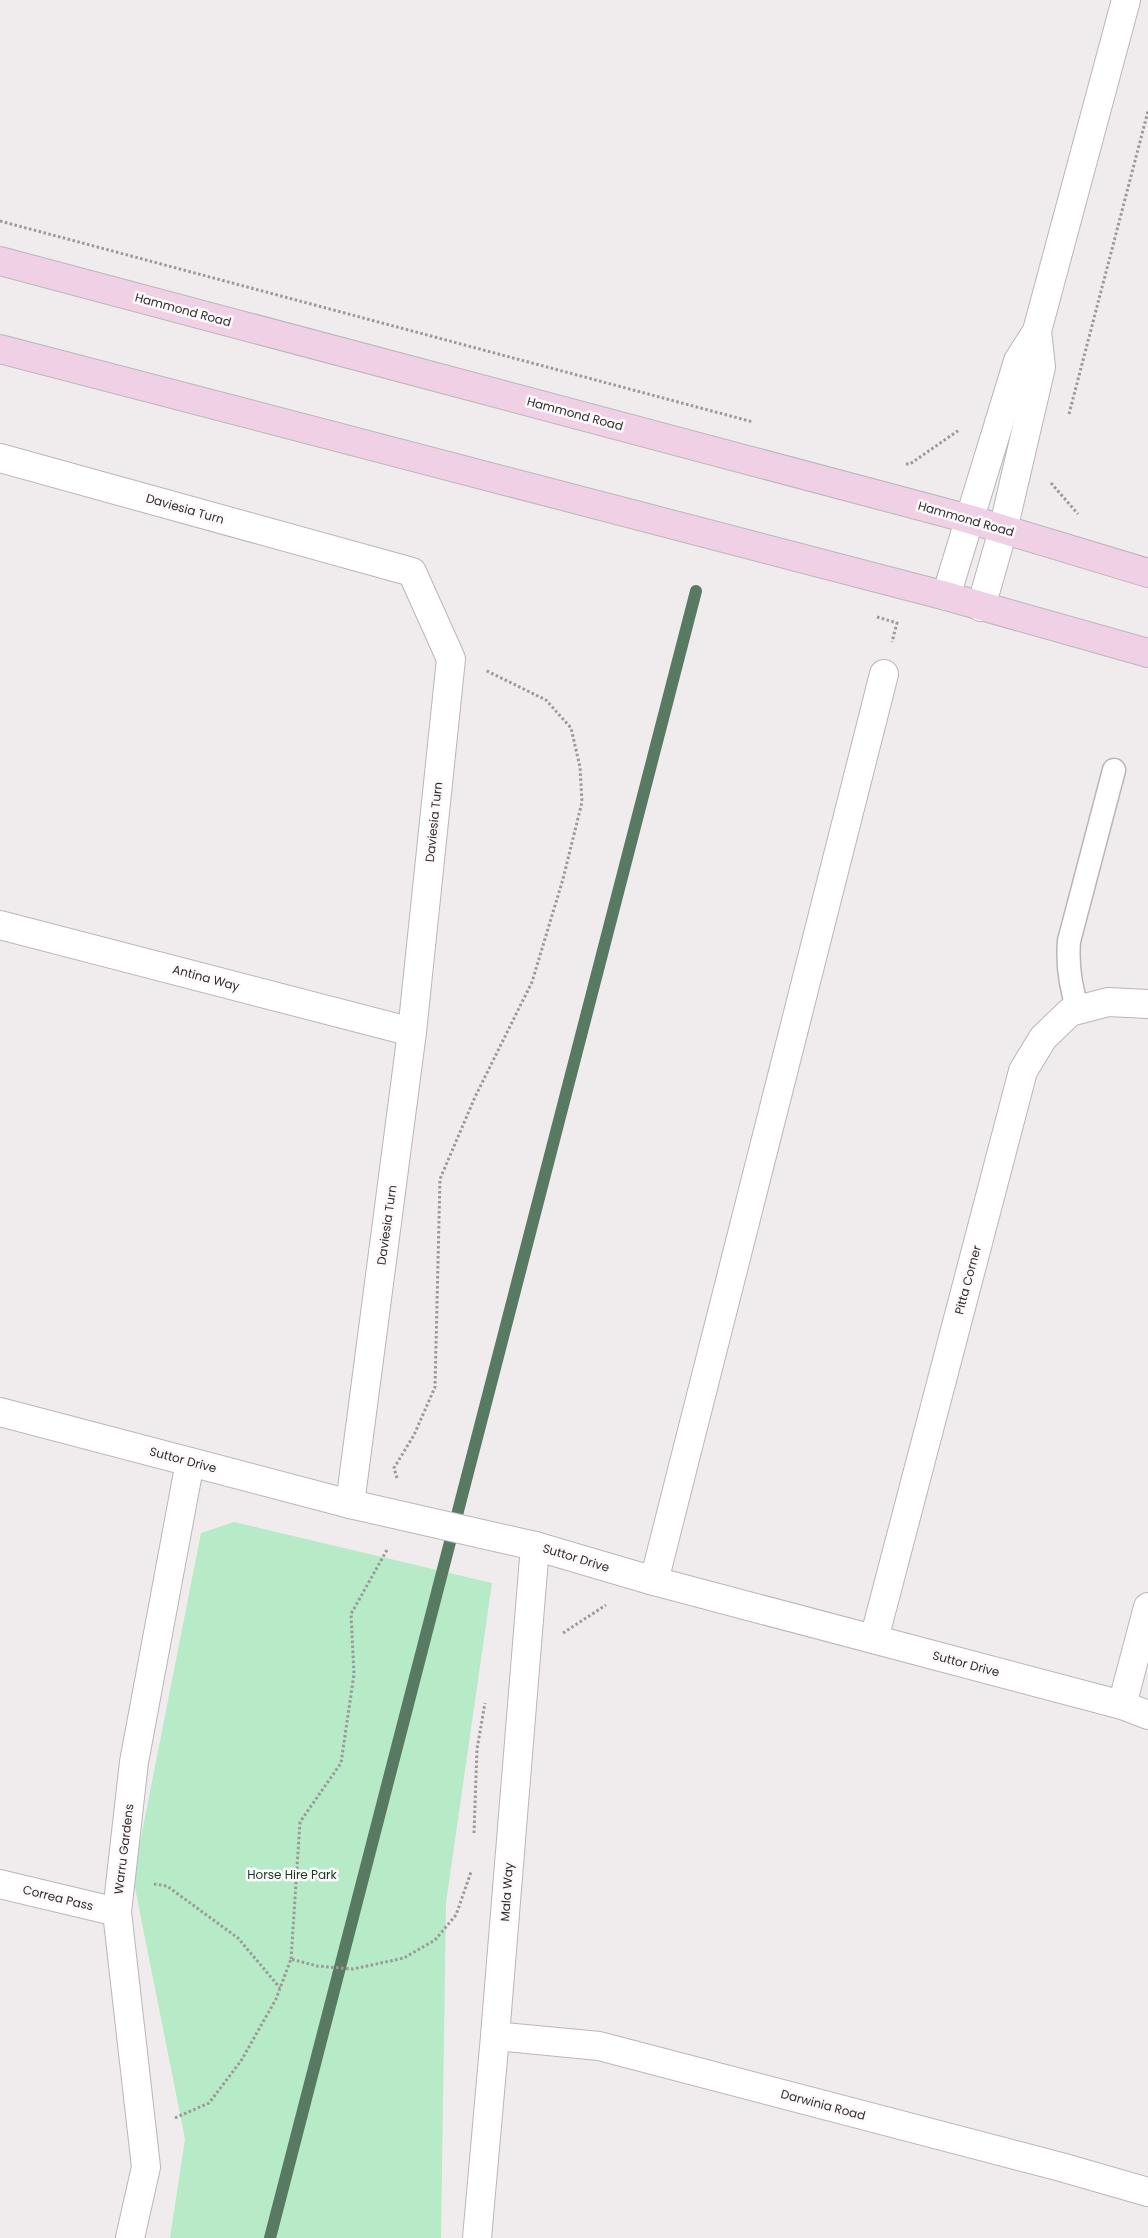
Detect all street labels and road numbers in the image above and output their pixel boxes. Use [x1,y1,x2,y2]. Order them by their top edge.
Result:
street label: Hammond Road [133,288,233,331]
street label: Hammond Road [525,392,625,435]
street label: Daviesia Turn [144,489,226,528]
street label: Hammond Road [916,497,1016,540]
street label: Daviesia Turn [421,781,446,863]
street label: Antina Way [171,960,242,995]
street label: Daviesia Turn [372,1184,401,1266]
street label: Pitta Corner [950,1243,985,1316]
street label: Suttor Drive [148,1442,219,1477]
street label: Suttor Drive [541,1539,612,1576]
street label: Suttor Drive [931,1646,1002,1681]
street label: Warru Gardens [110,1803,137,1895]
street label: Mala Way [496,1862,517,1922]
street label: Correa Pass [21,1881,95,1915]
street label: Darwinia Road [779,2085,867,2124]

